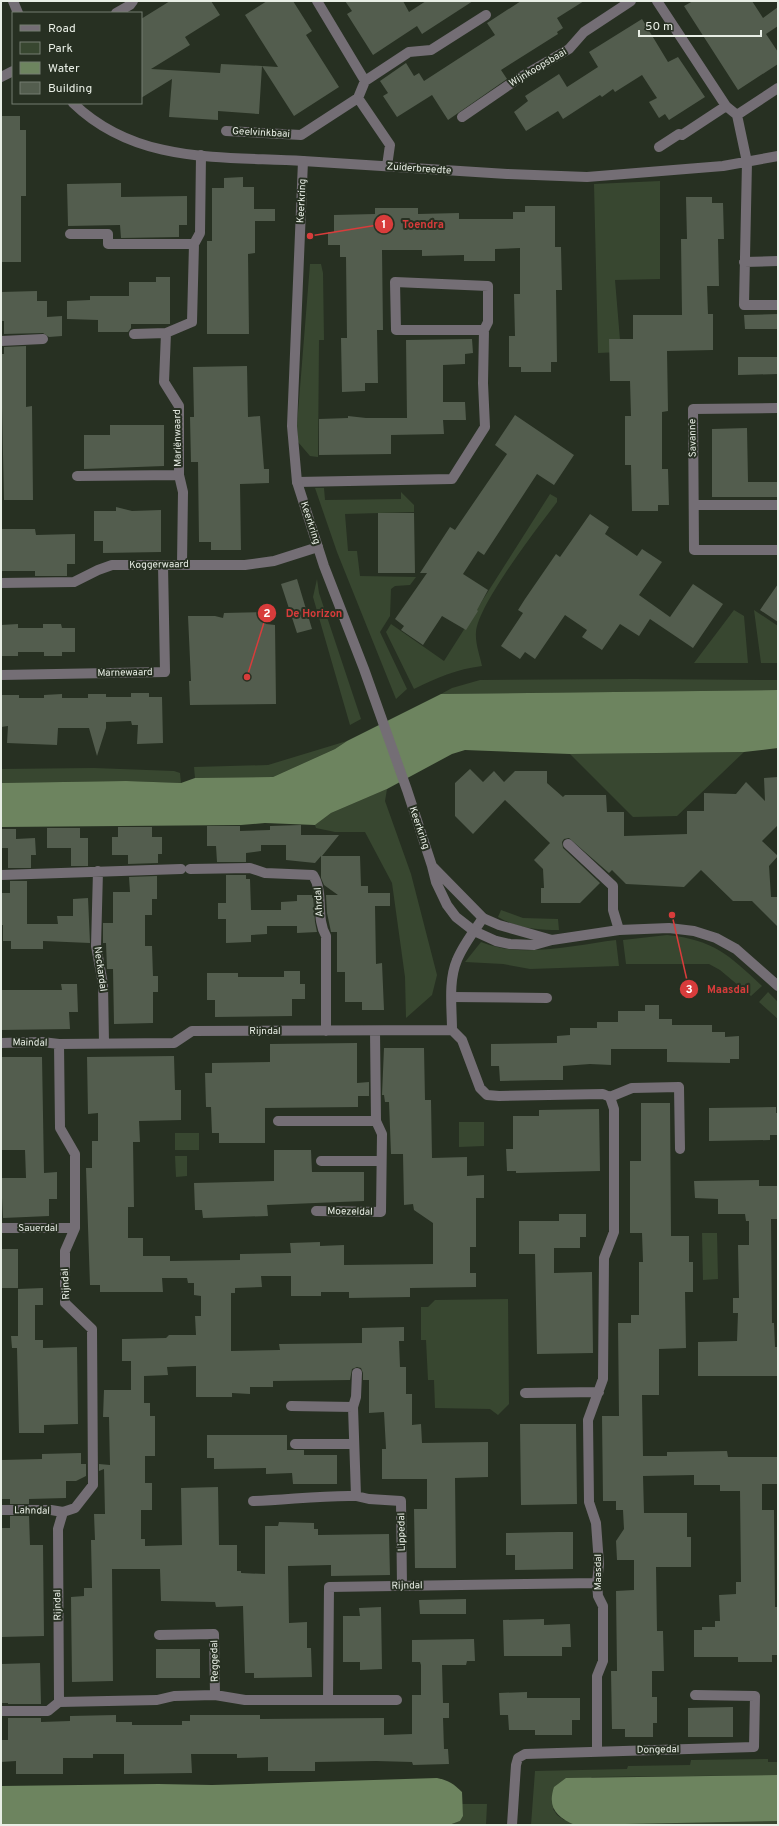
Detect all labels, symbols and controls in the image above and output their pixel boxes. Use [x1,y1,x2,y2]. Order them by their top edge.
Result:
legend [12,12,142,104]
scale bar [639,12,761,38]
text: 50 m [645,19,673,35]
text: Road [48,21,76,37]
text: Park [48,41,73,57]
street label: Wijnkoopsbaai [507,46,569,90]
text: Water [48,61,80,77]
text: Building [48,81,92,97]
street label: Geelvinkbaai [232,125,290,141]
street label: Zuiderbreedte [386,160,452,178]
street label: Keerkring [294,178,310,224]
callout: Toendra [374,212,451,235]
text: 1 [382,217,386,233]
text: Toendra [402,218,444,232]
street label: Mariënwaard [171,409,185,467]
street label: Savanne [686,419,700,457]
street label: Keerkring [297,500,323,546]
street label: Koggerwaard [129,558,189,572]
callout: De Horizon [257,602,350,625]
text: 2 [263,606,271,622]
text: De Horizon [286,607,342,621]
street label: Marnewaard [97,666,153,680]
street label: Keerkring [406,805,432,851]
street label: Ahrdal [311,887,327,917]
street label: Neckardal [90,946,110,992]
callout: Maasdal [679,978,757,1001]
text: 3 [685,982,693,998]
text: Maasdal [707,983,749,997]
street label: Rijndal [249,1025,281,1038]
street label: Maindal [12,1036,48,1050]
street label: Moezeldal [327,1205,373,1219]
street label: Sauerdal [18,1222,58,1235]
street label: Rijndal [59,1268,73,1300]
street label: Lahndal [14,1504,50,1518]
street label: Lippedal [395,1513,409,1551]
street label: Maasdal [592,1554,605,1590]
street label: Rijndal [391,1579,423,1593]
street label: Rijndal [51,1589,65,1621]
street label: Reggedal [208,1640,222,1682]
street label: Dongedal [637,1743,679,1757]

